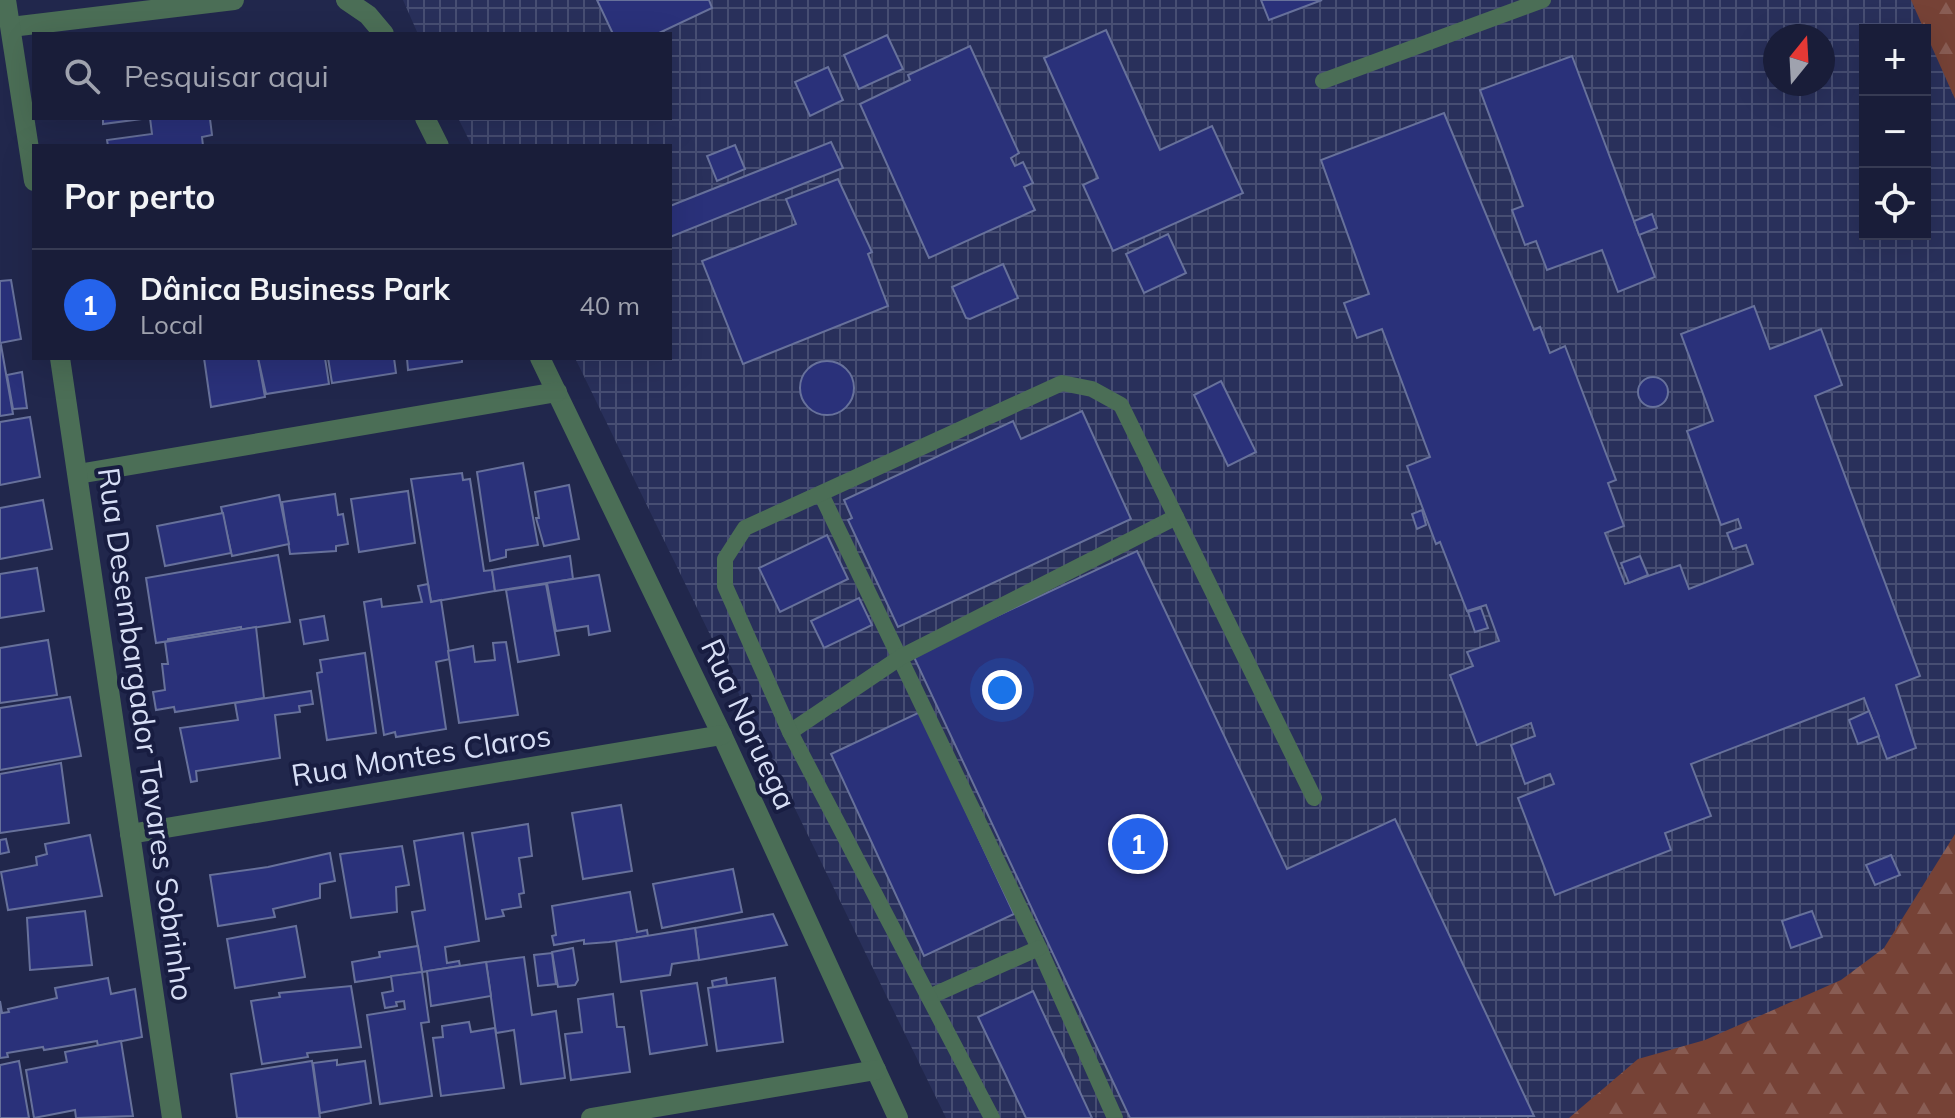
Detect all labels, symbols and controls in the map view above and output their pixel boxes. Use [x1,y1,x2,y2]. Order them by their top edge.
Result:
north arrow [1763,24,1835,96]
map controls [1859,24,1931,240]
button: + [1859,24,1931,96]
search box [32,32,672,120]
icon: search [60,54,104,98]
text: Pesquisar aqui [124,57,329,95]
button: − [1859,96,1931,168]
button: locate [1859,168,1931,240]
text: Por perto [64,175,215,218]
text: Dânica Business Park [140,270,450,308]
text: 1 [82,289,98,322]
text: 40 m [579,289,640,322]
text: Local [140,308,203,341]
street label: Rua Desembargador Tavares Sobrinho [90,465,202,1003]
street label: Rua Noruega [693,633,805,815]
your location [982,670,1022,710]
street label: Rua Montes Claros [289,716,553,794]
pin: 1 [1112,814,1164,874]

